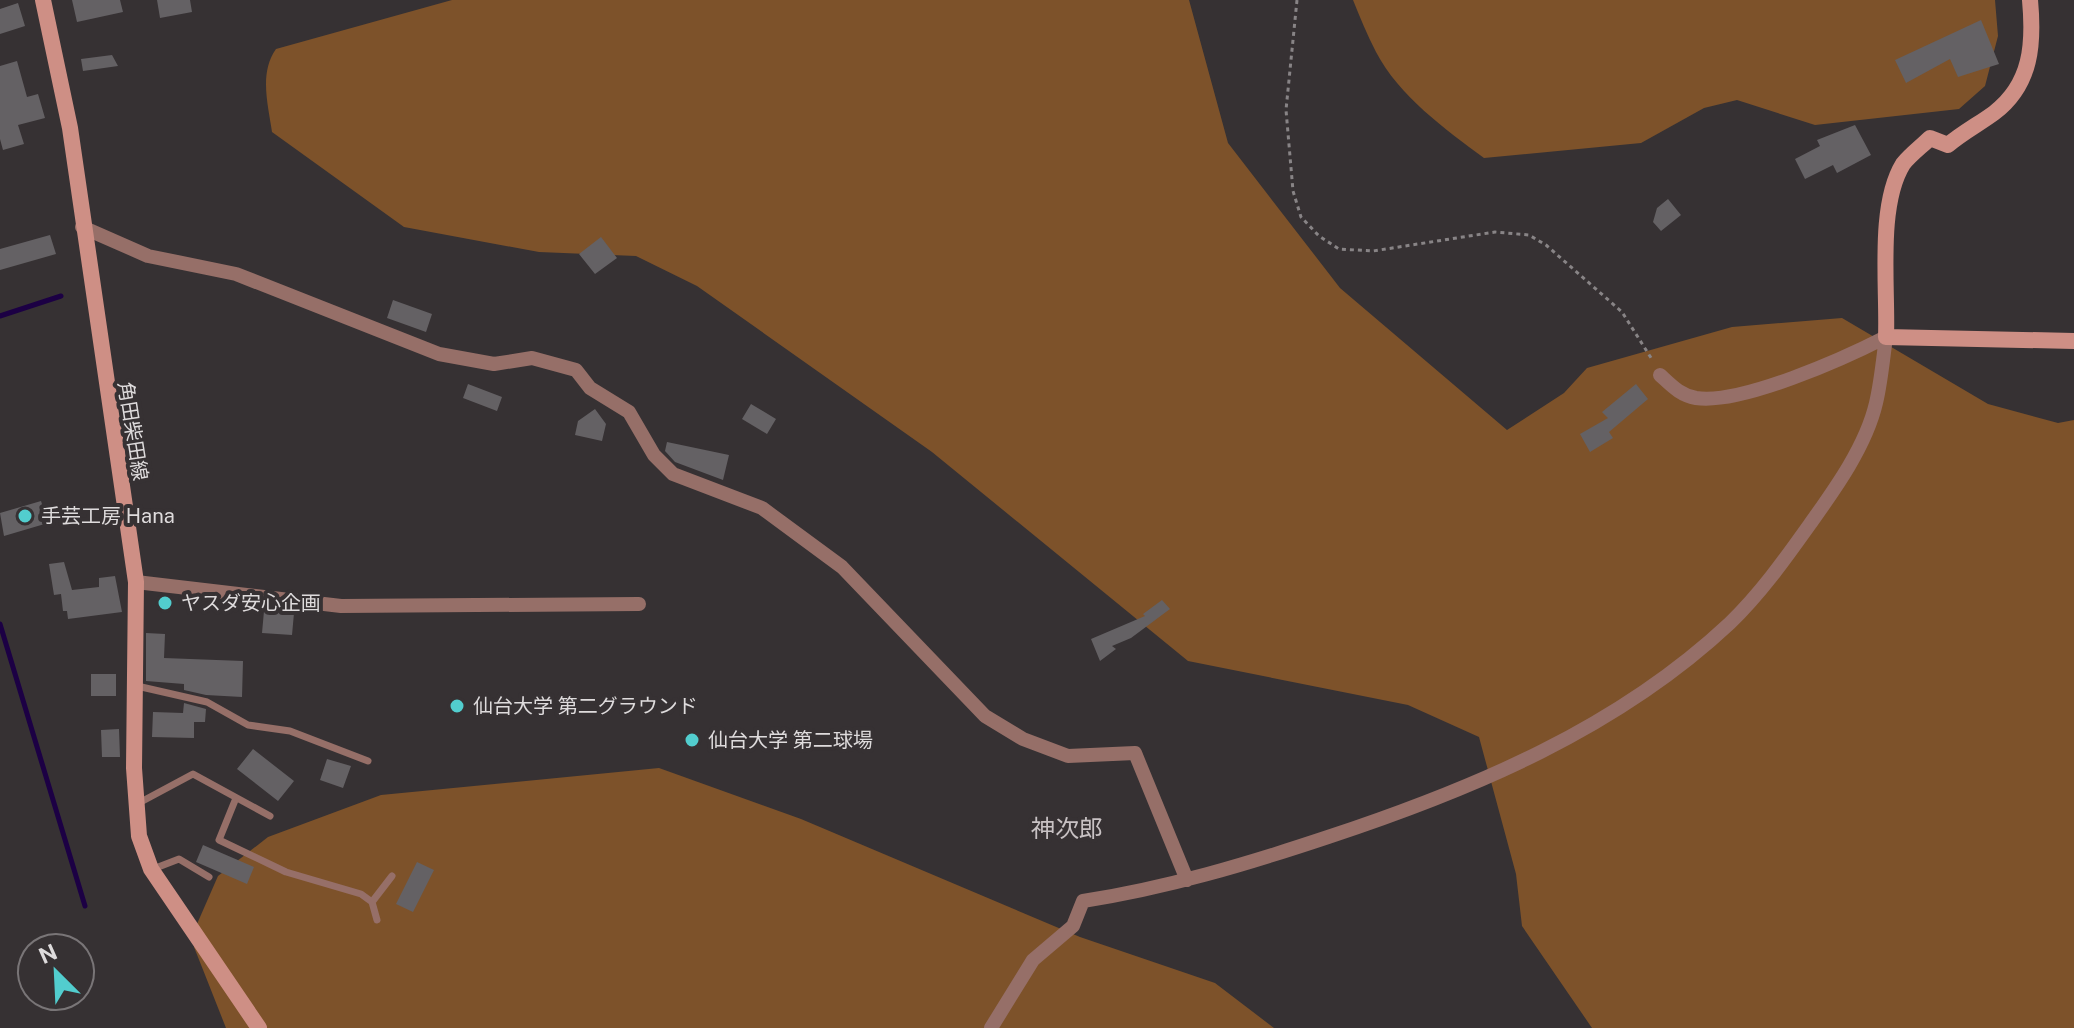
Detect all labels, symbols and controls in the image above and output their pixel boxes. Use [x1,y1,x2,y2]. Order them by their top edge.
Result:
street label: 角田柴田線 [113,380,153,482]
place label: 手芸工房 Hana [41,504,175,528]
marker: 手芸工房 Hana [16,507,34,525]
place label: ヤスダ安心企画 [181,591,321,615]
marker: ヤスダ安心企画 [156,594,174,612]
place label: 仙台大学 第二グラウンド [473,694,698,718]
marker: 仙台大学 第二グラウンド [448,697,466,715]
place label: 仙台大学 第二球場 [708,728,873,752]
marker: 仙台大学 第二球場 [683,731,701,749]
district label: 神次郎 [1031,814,1103,842]
north arrow [16,932,96,1012]
text: N [35,938,61,969]

